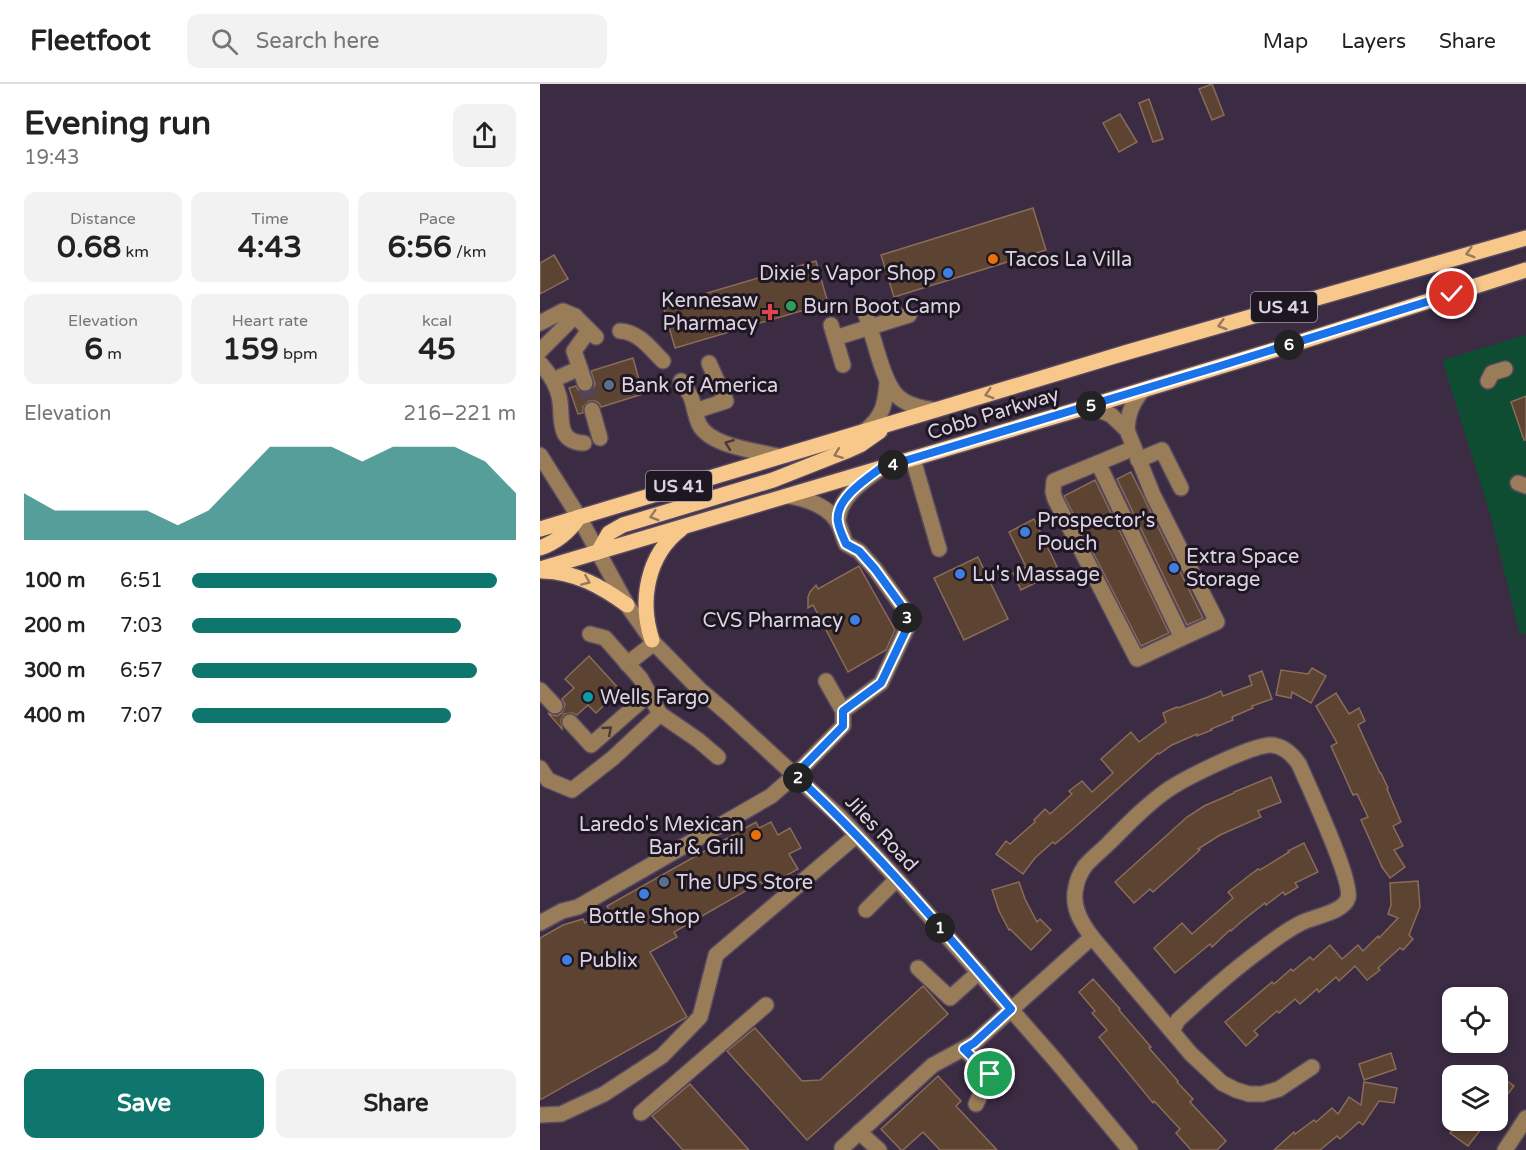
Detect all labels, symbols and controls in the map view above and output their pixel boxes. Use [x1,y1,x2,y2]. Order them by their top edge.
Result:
search box [187,14,607,68]
text: Fleetfoot [30,24,151,58]
icon: search [208,25,241,58]
text: Search here [256,28,379,54]
text: Map [1263,29,1308,54]
text: Layers [1341,29,1406,54]
text: Share [1439,29,1496,54]
text: Evening run [24,104,211,143]
button: share [453,104,516,167]
text: 19:43 [24,146,79,170]
text: Distance [70,209,136,229]
text: Time [251,209,289,229]
text: Pace [419,209,455,229]
text: 0.68 [57,229,121,266]
text: 4:43 [238,229,302,266]
text: 6:56 [388,229,452,266]
text: km [121,242,149,262]
text: /km [452,242,486,262]
one-way arrow [1465,246,1476,258]
place label: Tacos La Villa [1005,248,1132,272]
marker: Tacos La Villa [986,252,1000,266]
place label: Dixie's Vapor Shop [759,262,936,286]
marker: Dixie's Vapor Shop [941,266,955,280]
pin [1426,268,1477,319]
icon: check [1435,277,1468,310]
place label: Kennesaw Pharmacy [661,289,758,336]
road number: US 41 [1251,292,1317,322]
place label: Burn Boot Camp [803,295,961,319]
marker: Burn Boot Camp [784,299,798,313]
marker: Kennesaw Pharmacy [763,305,777,319]
text: Elevation [68,311,138,331]
text: Heart rate [232,311,308,331]
text: kcal [422,311,452,331]
one-way arrow [1217,318,1228,330]
pin: 6 [1274,330,1304,360]
text: 6 [84,331,103,368]
text: 159 [222,331,279,368]
text: 45 [418,331,456,368]
text: 6 [1284,335,1294,355]
text: m [103,344,122,364]
text: bpm [279,344,318,364]
place label: Bank of America [621,374,778,398]
marker: Bank of America [602,378,616,392]
street label: Cobb Parkway [925,382,1062,445]
one-way arrow [984,387,995,399]
pin: 5 [1076,391,1106,421]
text: 5 [1086,396,1096,416]
text: Elevation [24,402,111,426]
text: 216–221 m [403,402,516,426]
one-way arrow [724,438,735,451]
one-way arrow [834,447,845,459]
pin: 4 [878,450,908,480]
text: 4 [888,455,898,475]
road number: US 41 [646,471,712,501]
one-way arrow [649,509,660,521]
place label: Prospector's Pouch [1037,509,1155,556]
marker: Prospector's Pouch [1018,525,1032,539]
place label: Extra Space Storage [1186,545,1299,592]
marker: Extra Space Storage [1167,561,1181,575]
place label: Lu's Massage [972,563,1100,587]
marker: Lu's Massage [953,567,967,581]
text: 100 m [24,569,85,593]
text: 6:51 [120,569,163,593]
one-way arrow [580,573,591,585]
pin: 3 [892,603,922,633]
text: 3 [902,608,912,628]
place label: CVS Pharmacy [702,609,843,633]
marker: CVS Pharmacy [848,613,862,627]
text: 200 m [24,614,85,638]
text: 7:03 [120,614,163,638]
text: 300 m [24,659,85,683]
text: 6:57 [120,659,163,683]
place label: Wells Fargo [600,686,709,710]
marker: Wells Fargo [581,690,595,704]
text: 400 m [24,704,85,728]
text: 7:07 [120,704,163,728]
one-way arrow [601,726,612,737]
pin: 2 [783,763,813,793]
text: 2 [793,768,803,788]
street label: Jiles Road [840,791,923,877]
place label: Laredo's Mexican Bar & Grill [579,813,744,860]
marker: Laredo's Mexican Bar & Grill [749,828,763,842]
place label: The UPS Store [676,871,813,895]
marker: The UPS Store [657,875,671,889]
marker: Bottle Shop [637,887,651,901]
place label: Bottle Shop [588,905,700,929]
pin: 1 [925,913,955,943]
text: 1 [935,918,945,938]
place label: Publix [579,949,638,973]
marker: Publix [560,953,574,967]
map controls [1442,987,1508,1131]
button: locate [1442,987,1508,1053]
pin [964,1048,1015,1099]
icon: arrive [973,1057,1006,1090]
button: layers [1442,1065,1508,1131]
button: Save [24,1069,264,1138]
button: Share [276,1069,516,1138]

